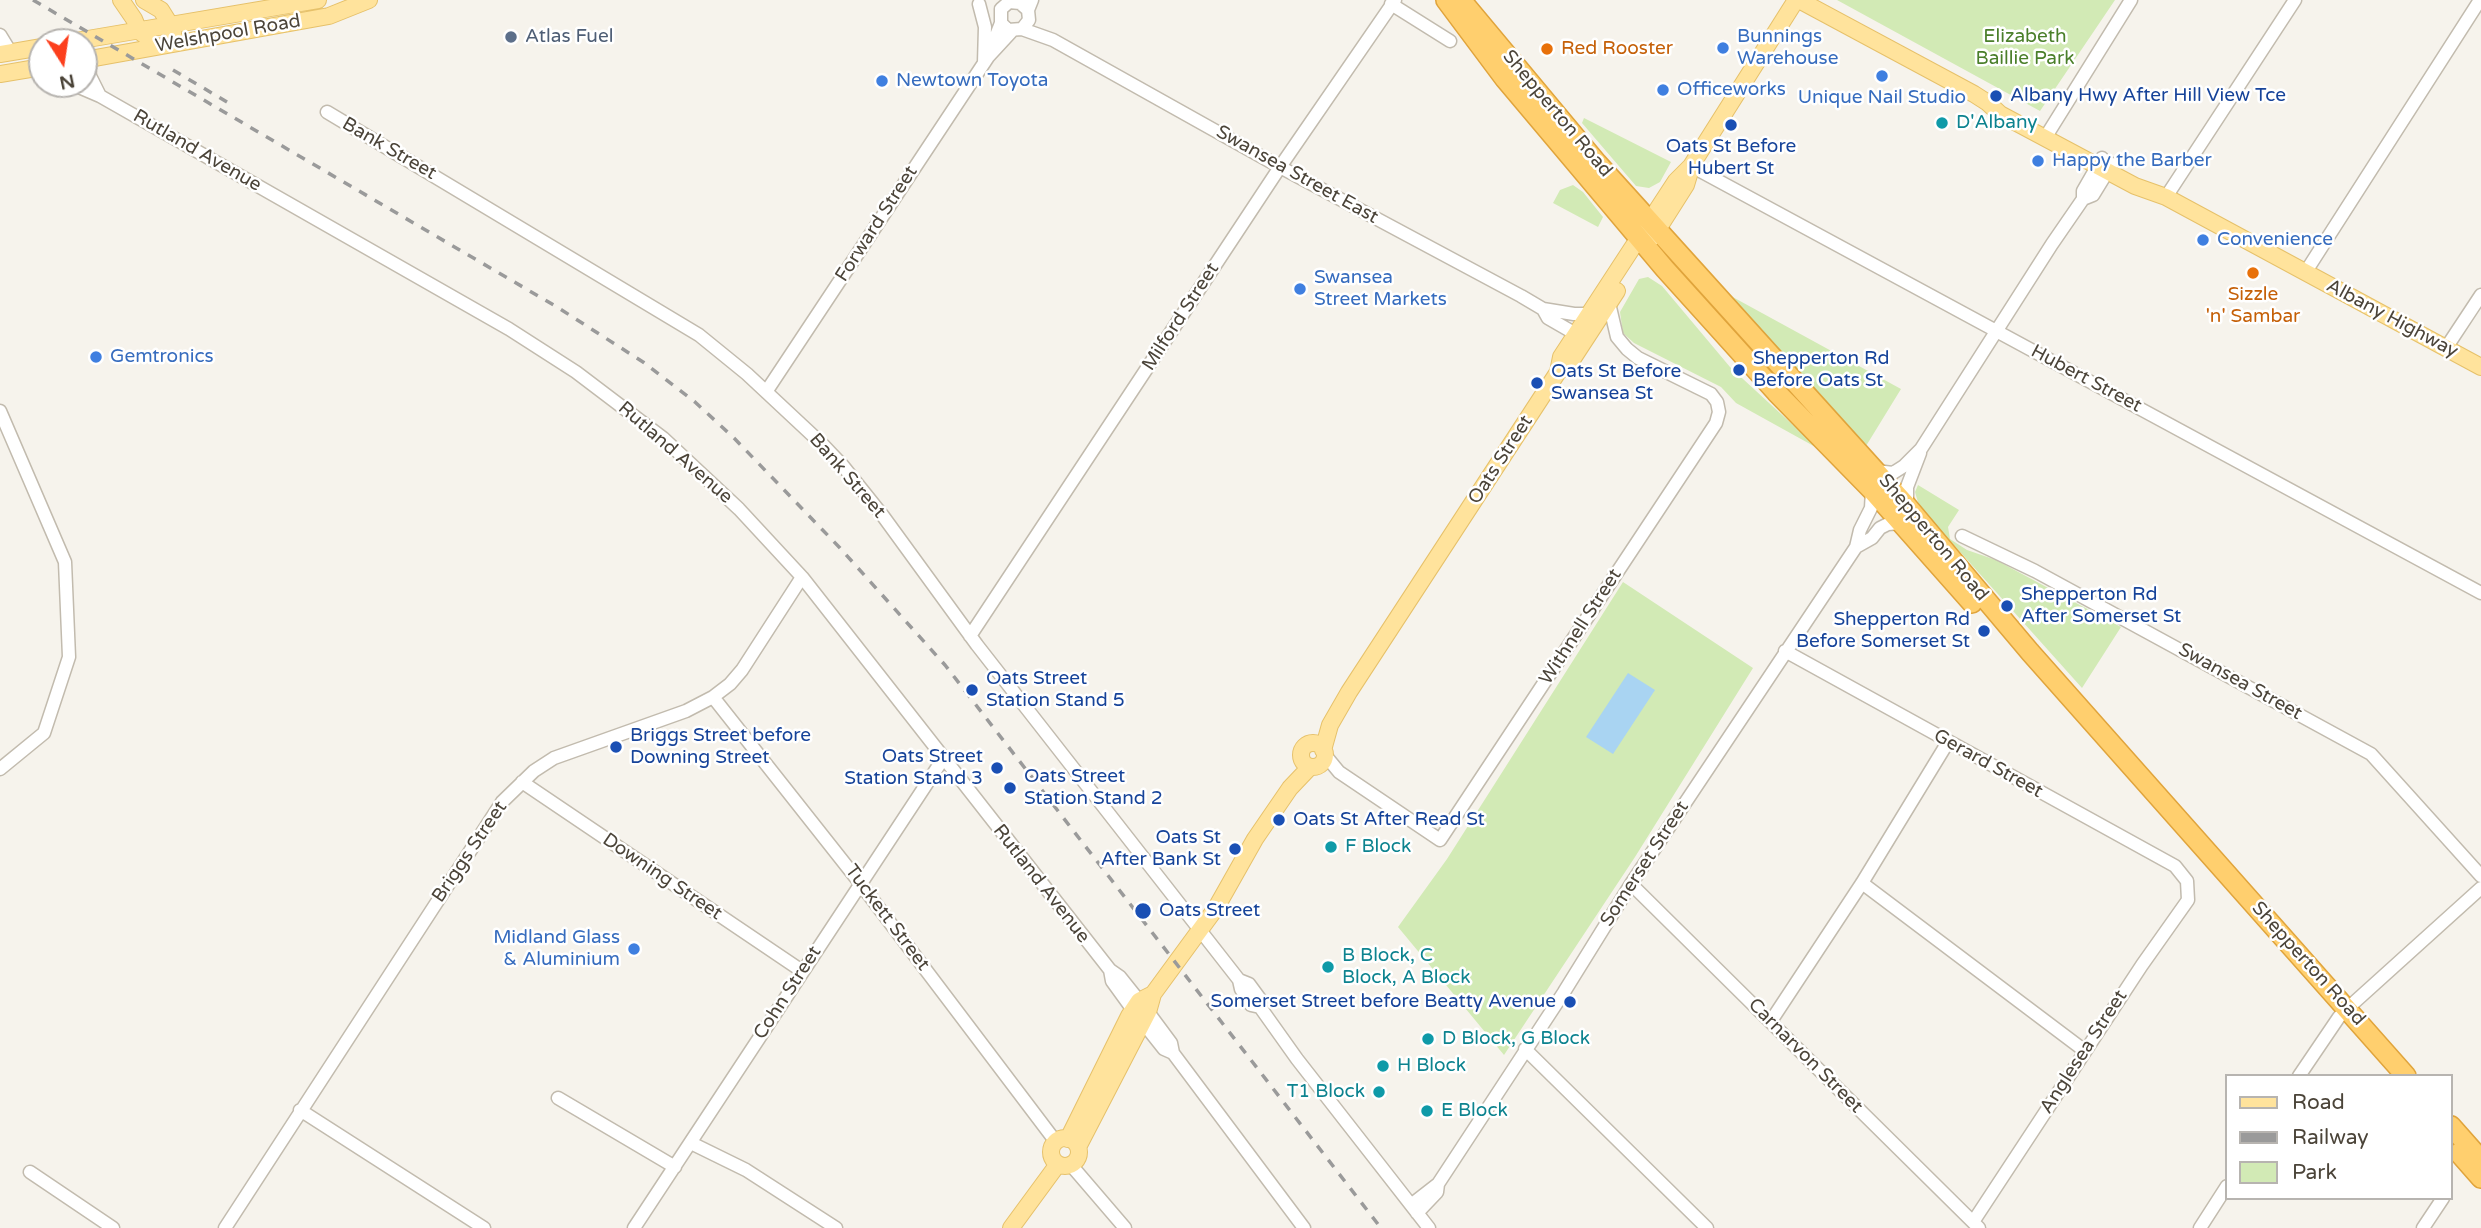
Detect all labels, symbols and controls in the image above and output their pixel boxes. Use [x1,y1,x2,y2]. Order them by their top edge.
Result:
street label: Welshpool Road [154,10,302,58]
place label: Atlas Fuel [525,26,613,48]
place label: Bunnings Warehouse [1737,26,1838,70]
park label: Elizabeth Baillie Park [1975,26,2075,70]
north arrow [28,28,98,98]
marker: Atlas Fuel [503,29,519,45]
place label: Red Rooster [1561,38,1673,60]
marker: Bunnings Warehouse [1715,40,1731,56]
marker: Red Rooster [1539,41,1555,57]
street label: Shepperton Road [1497,46,1617,182]
marker: Unique Nail Studio [1874,68,1890,84]
text: N [57,69,77,94]
place label: Newtown Toyota [896,70,1048,92]
marker: Newtown Toyota [874,73,890,89]
place label: Officeworks [1677,79,1786,101]
marker: Officeworks [1655,82,1671,98]
place label: Albany Hwy After Hill View Tce [2010,85,2286,107]
place label: Unique Nail Studio [1798,87,1966,109]
marker: Albany Hwy After Hill View Tce [1988,88,2004,104]
street label: Rutland Avenue [129,105,265,197]
place label: D'Albany [1956,112,2038,134]
street label: Bank Street [338,113,440,185]
marker: D'Albany [1934,115,1950,131]
marker: Oats St Before Hubert St [1723,117,1739,133]
street label: Swansea Street East [1212,121,1382,229]
place label: Oats St Before Hubert St [1666,136,1796,180]
place label: Happy the Barber [2052,150,2212,172]
marker: Happy the Barber [2030,153,2046,169]
street label: Forward Street [831,162,923,286]
place label: Convenience [2217,229,2333,251]
marker: Convenience [2195,232,2211,248]
street label: Milford Street [1138,259,1224,375]
marker: Sizzle 'n' Sambar [2245,265,2261,281]
place label: Swansea Street Markets [1314,267,1447,311]
street label: Albany Highway [2322,275,2462,363]
marker: Swansea Street Markets [1292,281,1308,297]
place label: Sizzle 'n' Sambar [2206,284,2300,328]
street label: Hubert Street [2027,340,2145,418]
place label: Gemtronics [110,346,214,368]
place label: Shepperton Rd Before Oats St [1753,348,1890,392]
marker: Gemtronics [88,349,104,365]
place label: Oats St Before Swansea St [1551,361,1681,405]
marker: Shepperton Rd Before Oats St [1731,362,1747,378]
marker: Oats St Before Swansea St [1529,375,1545,391]
street label: Rutland Avenue [613,397,737,509]
street label: Oats Street [1464,411,1538,509]
street label: Bank Street [804,429,890,523]
street label: Shepperton Road [1873,470,1993,606]
street label: Withnell Street [1535,565,1627,689]
place label: Shepperton Rd After Somerset St [2021,584,2181,628]
marker: Shepperton Rd After Somerset St [1999,598,2015,614]
place label: Shepperton Rd Before Somerset St [1796,609,1970,653]
marker: Shepperton Rd Before Somerset St [1976,623,1992,639]
street label: Swansea Street [2174,639,2306,725]
place label: Oats Street Station Stand 5 [986,668,1125,712]
marker: Oats Street Station Stand 5 [964,682,980,698]
place label: Briggs Street before Downing Street [630,725,811,769]
street label: Gerard Street [1929,725,2047,803]
marker: Briggs Street before Downing Street [608,739,624,755]
place label: Oats Street Station Stand 3 [844,746,983,790]
marker: Oats Street Station Stand 3 [989,760,1005,776]
place label: Oats Street Station Stand 2 [1024,766,1163,810]
marker: Oats Street Station Stand 2 [1002,780,1018,796]
street label: Briggs Street [428,797,512,907]
street label: Somerset Street [1596,797,1694,931]
place label: Oats St After Read St [1293,809,1485,831]
marker: Oats St After Read St [1271,812,1287,828]
street label: Rutland Avenue [988,820,1094,948]
place label: Oats St After Bank St [1101,827,1221,871]
street label: Downing Street [598,829,726,925]
place label: F Block [1345,836,1411,858]
marker: F Block [1323,839,1339,855]
marker: Oats St After Bank St [1227,841,1243,857]
street label: Tuckett Street [840,860,934,976]
street label: Shepperton Road [2246,897,2370,1031]
place label: Oats Street [1159,900,1260,922]
marker: Oats Street [1133,901,1153,921]
place label: Midland Glass & Aluminium [493,927,620,971]
marker: Midland Glass & Aluminium [626,941,642,957]
street label: Cohn Street [749,942,827,1044]
place label: B Block, C Block, A Block [1342,945,1471,989]
marker: B Block, C Block, A Block [1320,959,1336,975]
street label: Anglesea Street [2036,986,2132,1118]
place label: Somerset Street before Beatty Avenue [1210,991,1556,1013]
marker: Somerset Street before Beatty Avenue [1562,994,1578,1010]
street label: Carnarvon Street [1743,994,1867,1118]
place label: D Block, G Block [1442,1028,1590,1050]
marker: D Block, G Block [1420,1031,1436,1047]
place label: H Block [1397,1055,1466,1077]
marker: H Block [1375,1058,1391,1074]
legend [2226,1074,2453,1200]
place label: T1 Block [1287,1081,1365,1103]
marker: T1 Block [1371,1084,1387,1100]
text: Road [2292,1090,2345,1115]
place label: E Block [1441,1100,1508,1122]
marker: E Block [1419,1103,1435,1119]
text: Railway [2292,1125,2369,1150]
text: Park [2292,1160,2337,1185]

